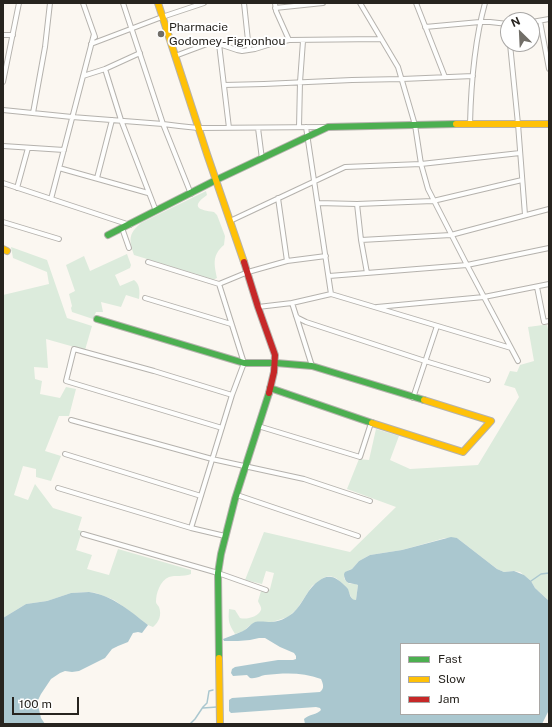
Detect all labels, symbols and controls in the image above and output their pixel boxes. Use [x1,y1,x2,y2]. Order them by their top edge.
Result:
north arrow [500,12,540,52]
text: N [509,15,522,29]
place label: Pharmacie Godomey-Fignonhou [169,20,285,48]
marker: Pharmacie Godomey-Fignonhou [156,29,166,39]
legend [400,643,540,715]
text: Fast [438,652,462,666]
text: Slow [438,672,465,686]
scale bar [14,689,81,715]
text: Jam [438,692,460,706]
text: 100 m [19,697,52,711]

